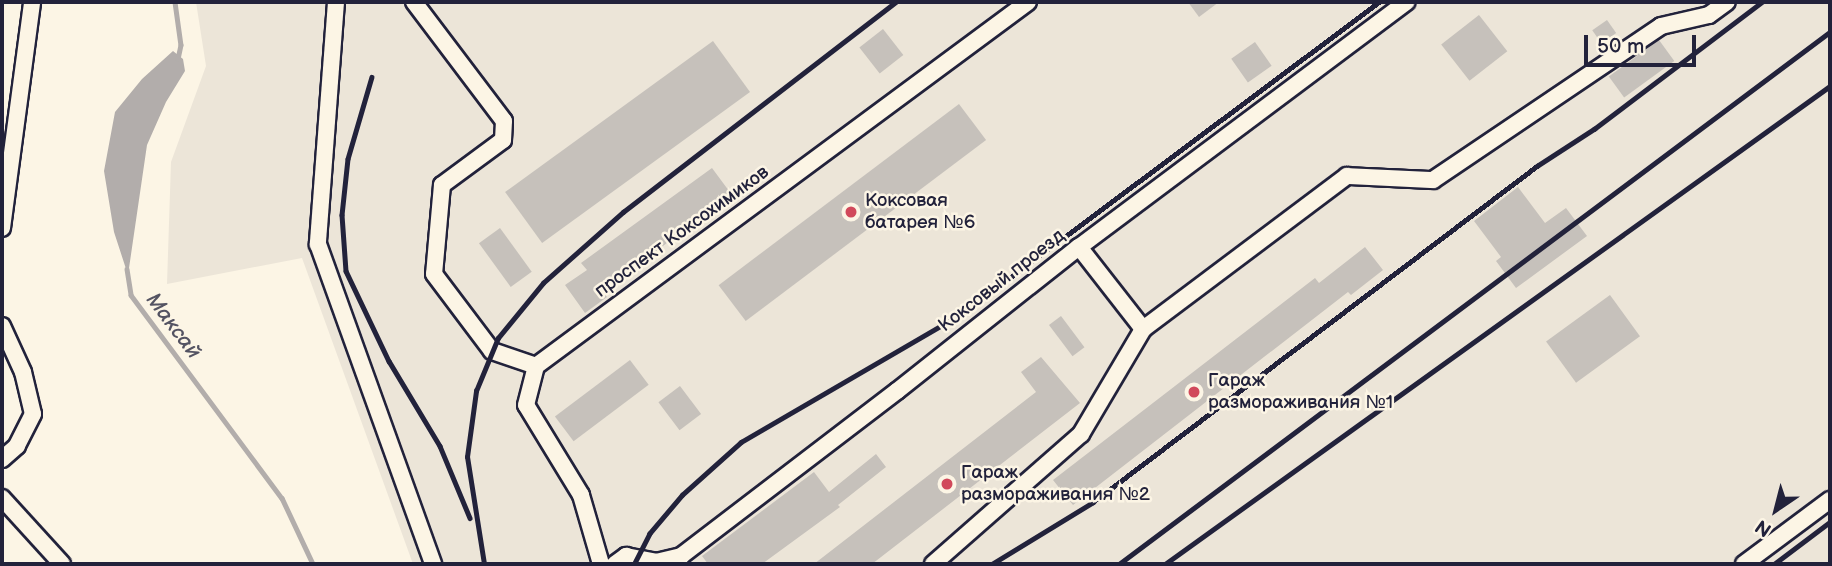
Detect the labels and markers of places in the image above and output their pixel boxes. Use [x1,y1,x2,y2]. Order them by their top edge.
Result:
place label: Коксовая батарея №6 [865,190,975,234]
marker: Коксовая батарея №6 [843,204,859,220]
place label: Гараж размораживания №1 [1208,370,1393,414]
marker: Гараж размораживания №1 [1186,384,1202,400]
place label: Гараж размораживания №2 [961,462,1150,506]
marker: Гараж размораживания №2 [939,476,955,492]

